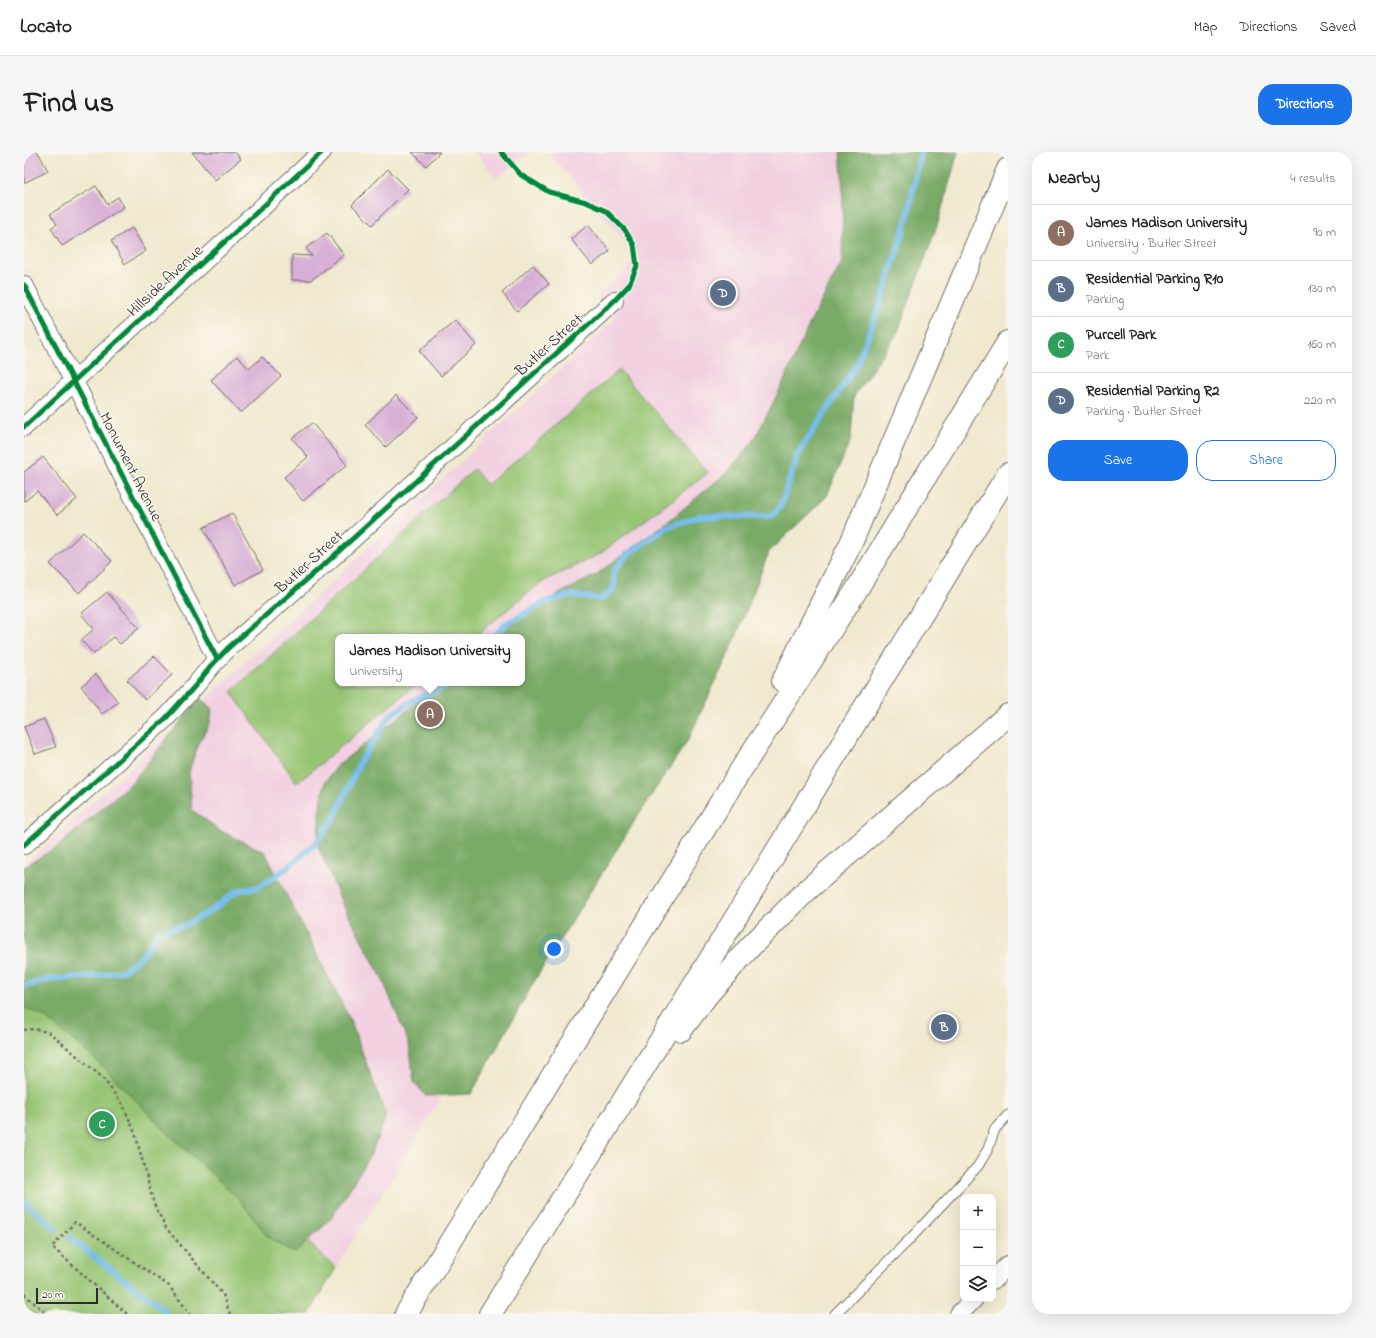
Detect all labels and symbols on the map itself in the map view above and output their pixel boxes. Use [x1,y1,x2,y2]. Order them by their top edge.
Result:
street label: Hillside Avenue [122,239,209,323]
pin: D [710,278,736,308]
street label: Butler Street [509,308,589,383]
street label: Monument Avenue [92,408,168,526]
street label: Butler Street [269,525,349,600]
pin: A [417,699,443,729]
your location [544,939,564,959]
pin: B [931,1012,957,1042]
pin: C [89,1109,115,1139]
scale bar [36,1286,98,1305]

